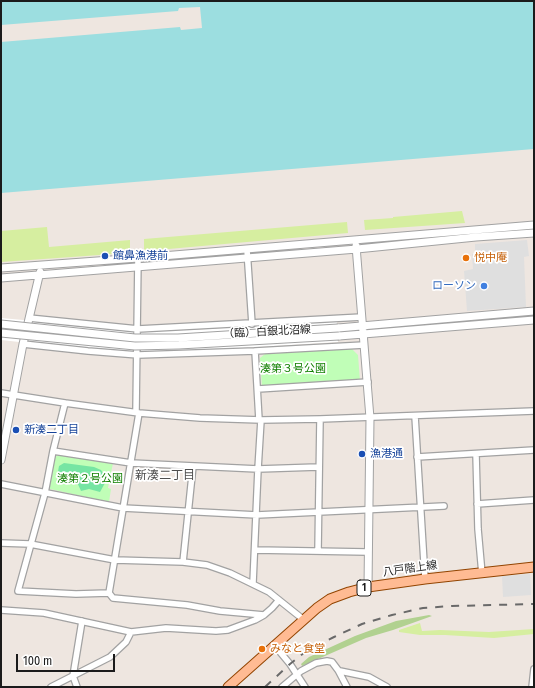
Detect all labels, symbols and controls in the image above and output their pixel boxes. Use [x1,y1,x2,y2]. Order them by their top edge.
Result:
place label: 館鼻漁港前 [113,249,168,263]
marker: 館鼻漁港前 [100,251,110,261]
place label: 悦中庵 [474,251,507,265]
marker: 悦中庵 [461,253,471,263]
place label: ローソン [432,279,476,293]
marker: ローソン [479,281,489,291]
street label: （臨）白銀北沼線 [223,323,311,341]
park label: 湊第３号公園 [260,362,326,376]
place label: 新湊二丁目 [24,423,79,437]
marker: 新湊二丁目 [11,425,21,435]
place label: 漁港通 [370,447,403,461]
marker: 漁港通 [357,449,367,459]
district label: 新湊二丁目 [135,469,195,483]
park label: 湊第２号公園 [57,472,123,486]
street label: 八戸階上線 [382,559,438,579]
road number: 1 [357,580,371,596]
place label: みなと食堂 [270,642,325,656]
marker: みなと食堂 [257,644,267,654]
scale bar [18,646,117,672]
text: 100 m [23,654,52,668]

